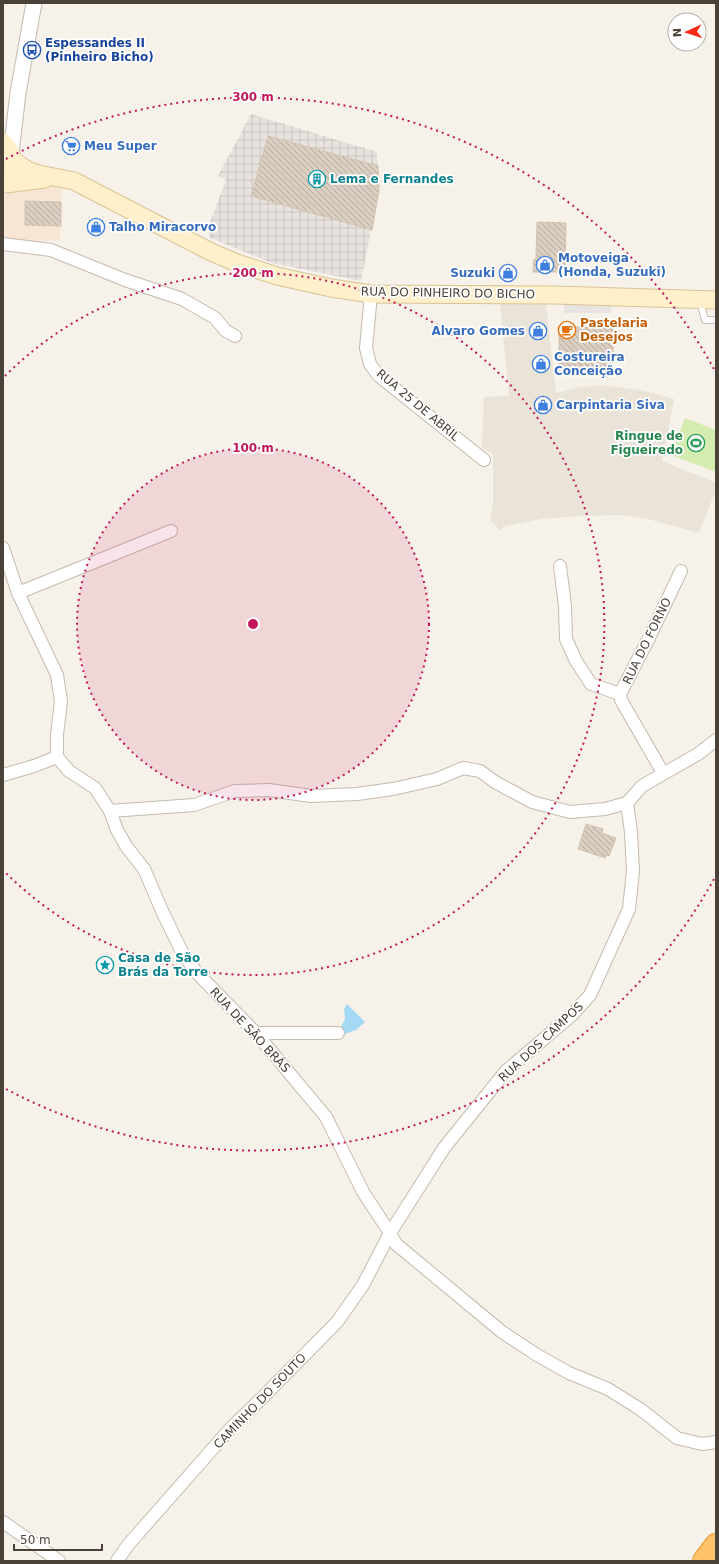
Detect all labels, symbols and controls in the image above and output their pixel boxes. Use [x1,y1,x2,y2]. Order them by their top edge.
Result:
north arrow [667,12,707,52]
text: N [671,28,684,37]
place label: Espessandes II (Pinheiro Bicho) [45,36,154,64]
bus stop icon: Espessandes II (Pinheiro Bicho) [22,40,42,60]
text: 300 m [232,90,274,104]
supermarket icon: Meu Super [61,136,81,156]
place label: Meu Super [84,139,157,153]
building icon: Lema e Fernandes [307,169,327,189]
place label: Lema e Fernandes [330,172,454,186]
shop icon: Talho Miracorvo [86,217,106,237]
place label: Talho Miracorvo [109,220,216,234]
place label: Motoveiga (Honda, Suzuki) [558,251,666,279]
shop icon: Motoveiga (Honda, Suzuki) [535,255,555,275]
shop icon: Suzuki [498,263,518,283]
text: 200 m [232,266,274,280]
place label: Suzuki [450,266,495,280]
street label: RUA DO PINHEIRO DO BICHO [361,284,535,302]
place label: Pastelaria Desejos [580,316,648,344]
cafe icon: Pastelaria Desejos [557,320,577,340]
shop icon: Alvaro Gomes [528,321,548,341]
place label: Alvaro Gomes [431,324,525,338]
place label: Costureira Conceição [554,350,625,378]
shop icon: Costureira Conceição [531,354,551,374]
street label: RUA 25 DE ABRIL [374,366,463,444]
shop icon: Carpintaria Siva [533,395,553,415]
place label: Carpintaria Siva [556,398,665,412]
place label: Ringue de Figueiredo [610,429,683,457]
sports icon: Ringue de Figueiredo [686,433,706,453]
text: 100 m [232,441,274,455]
street label: RUA DO FORNO [620,595,674,687]
centre of rings [246,617,260,631]
place label: Casa de São Brás da Torre [118,951,208,979]
place icon: Casa de São Brás da Torre [95,955,115,975]
street label: RUA DE SÃO BRÁS [207,984,294,1075]
street label: RUA DOS CAMPOS [496,999,586,1085]
street label: CAMINHO DO SOUTO [211,1351,309,1451]
scale bar [14,1526,102,1552]
text: 50 m [20,1533,51,1547]

